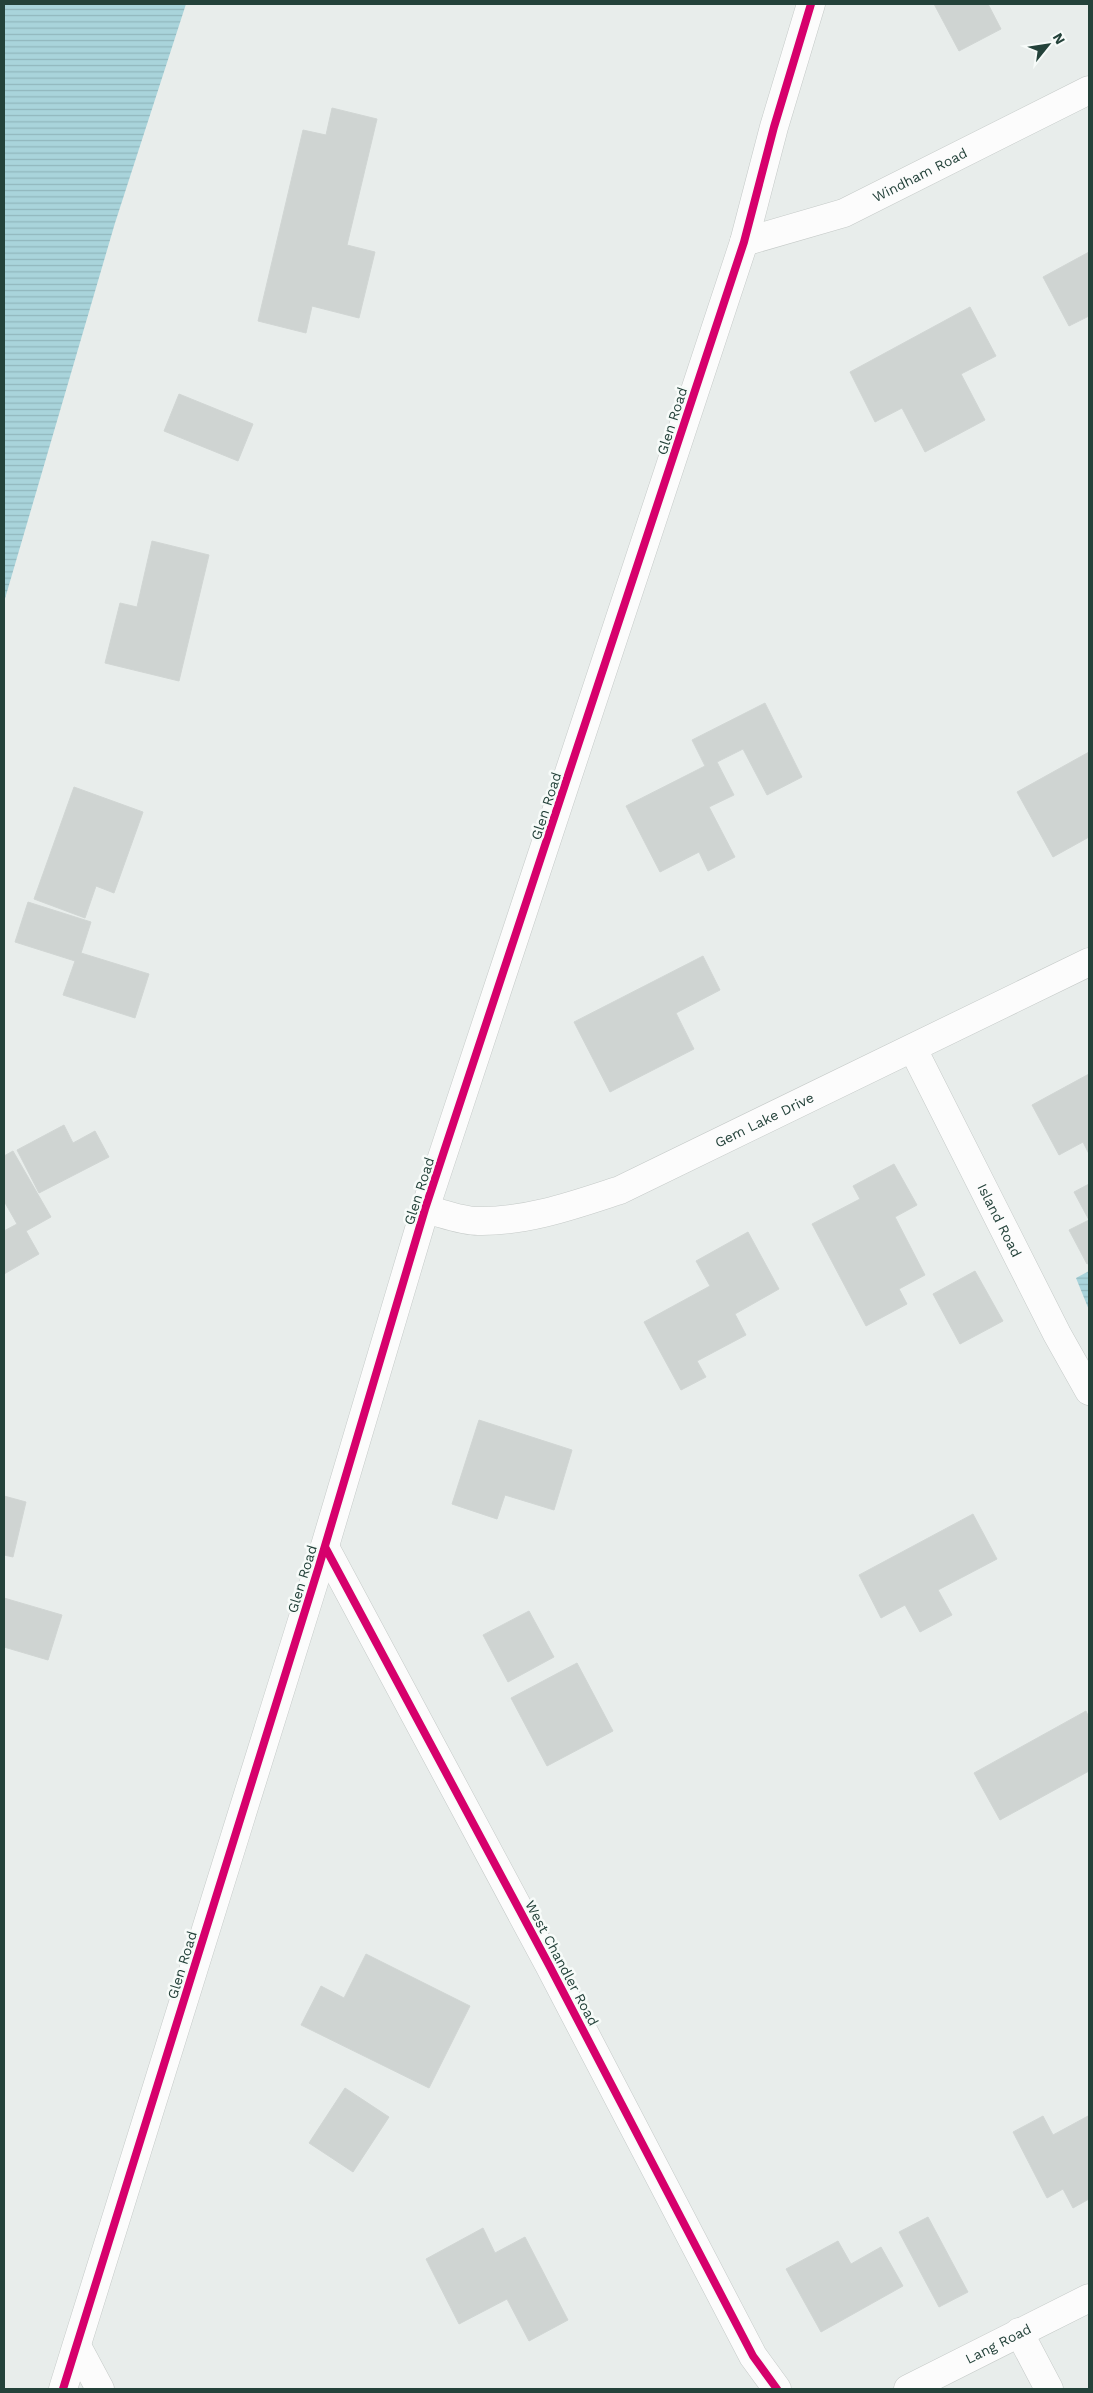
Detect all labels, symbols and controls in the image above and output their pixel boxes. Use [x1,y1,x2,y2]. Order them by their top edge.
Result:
north arrow [1023,20,1073,70]
text: N [1050,30,1069,47]
street label: Windham Road [870,145,970,205]
street label: Glen Road [654,385,690,457]
street label: Glen Road [528,770,564,842]
street label: Gem Lake Drive [712,1089,816,1151]
street label: Glen Road [401,1155,437,1227]
street label: Island Road [974,1181,1025,1260]
street label: Glen Road [284,1543,320,1615]
street label: West Chandler Road [522,1898,602,2028]
street label: Glen Road [164,1929,200,2001]
street label: Lang Road [963,2320,1034,2367]

